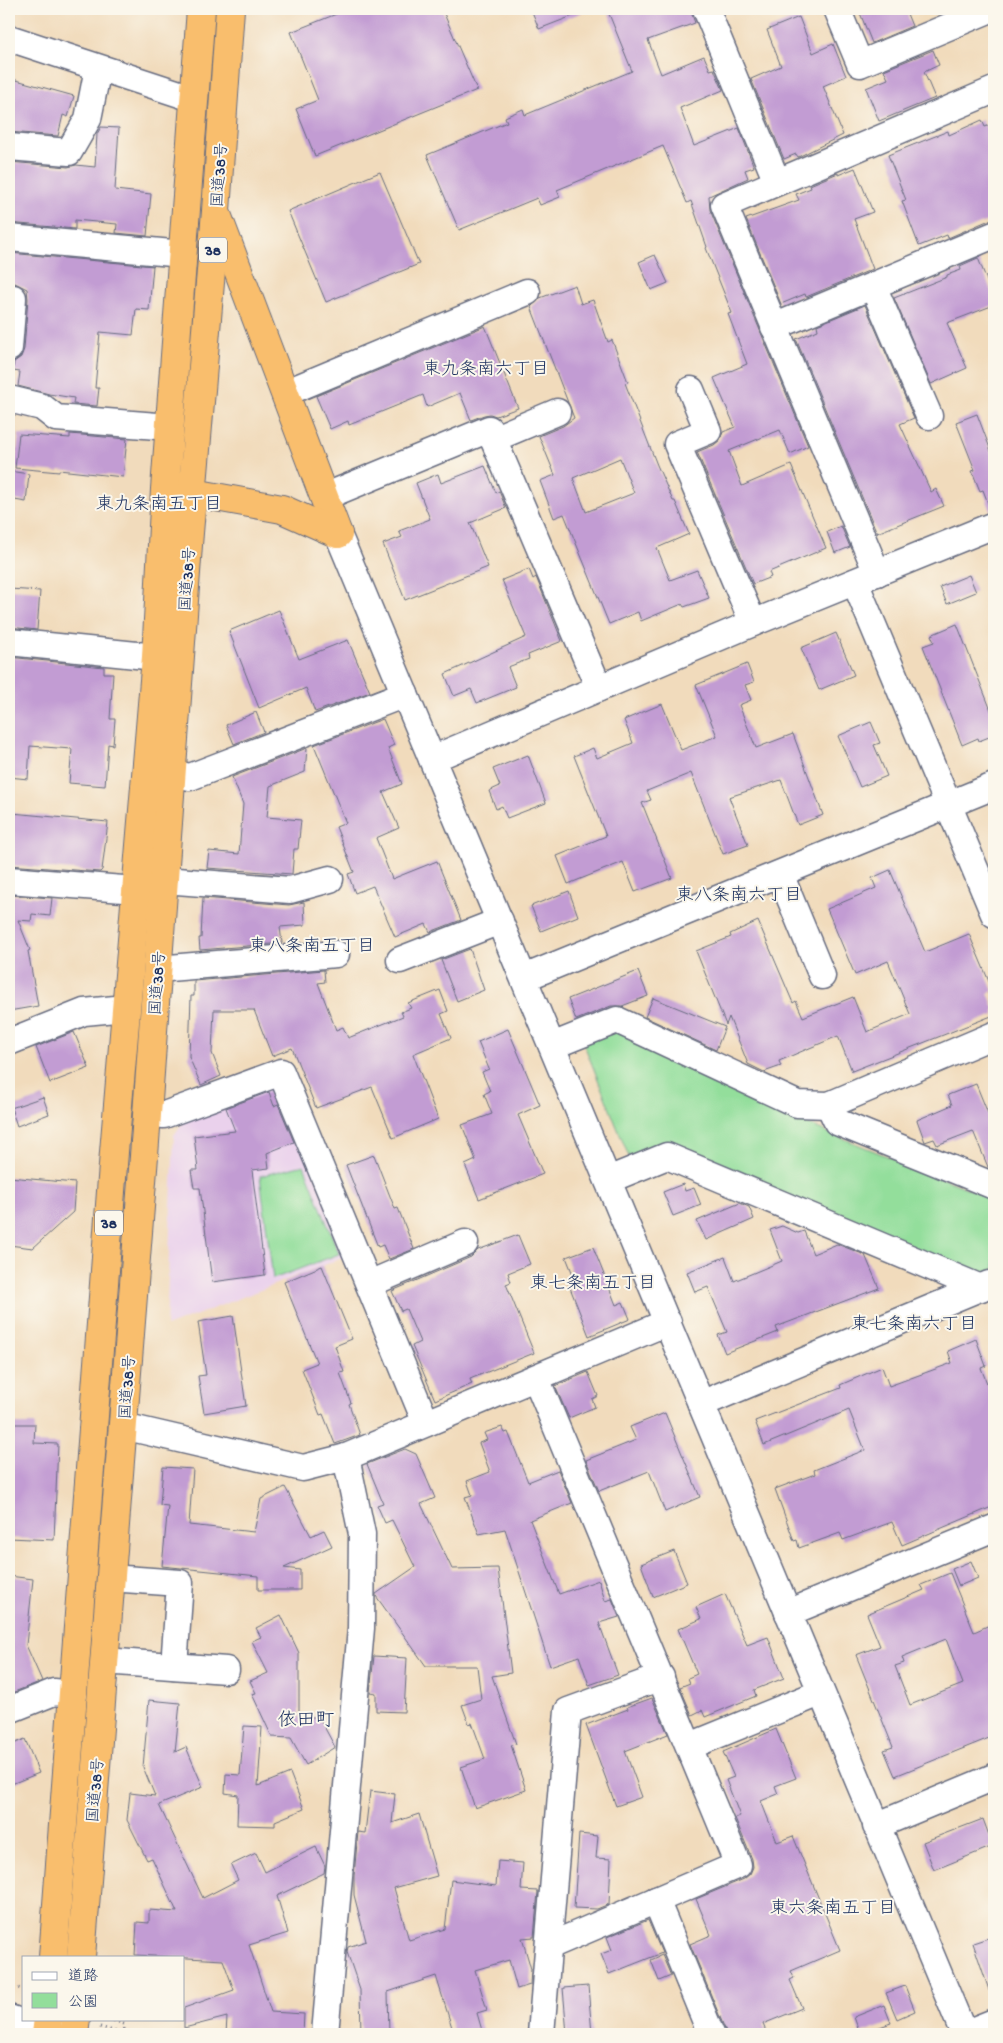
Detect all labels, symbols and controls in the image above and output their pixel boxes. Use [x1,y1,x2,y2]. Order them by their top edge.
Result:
street label: 国道38号 [209,142,233,208]
road number: 38 [199,238,227,262]
district label: 東九条南六丁目 [423,359,549,381]
district label: 東九条南五丁目 [96,494,222,516]
street label: 国道38号 [177,546,201,612]
district label: 東八条南六丁目 [676,885,802,907]
district label: 東八条南五丁目 [249,936,375,958]
street label: 国道38号 [147,950,171,1016]
road number: 38 [95,1210,123,1236]
district label: 東七条南五丁目 [530,1273,656,1295]
district label: 東七条南六丁目 [851,1314,977,1336]
street label: 国道38号 [117,1354,141,1420]
district label: 依田町 [277,1710,335,1733]
street label: 国道38号 [84,1757,110,1824]
district label: 東六条南五丁目 [770,1898,896,1920]
legend [22,1956,185,2020]
text: 道路 [68,1968,98,1986]
text: 公園 [68,1994,98,2012]

